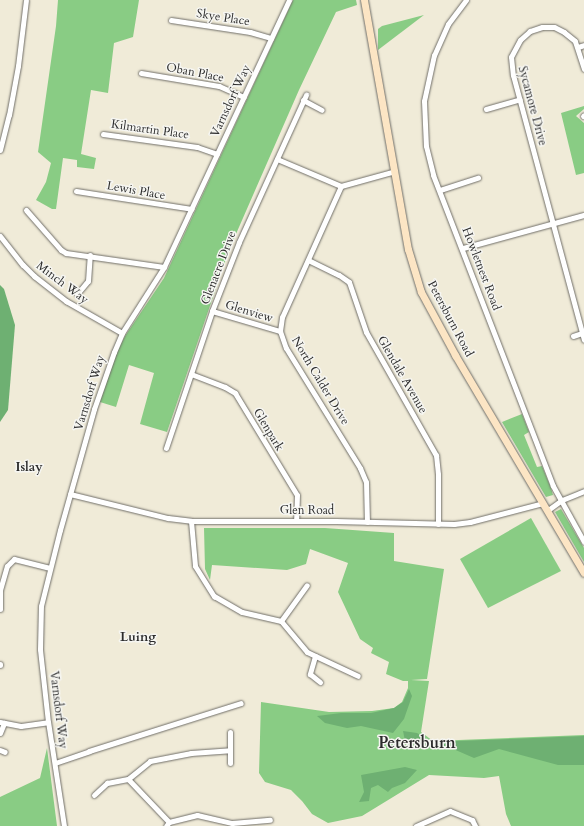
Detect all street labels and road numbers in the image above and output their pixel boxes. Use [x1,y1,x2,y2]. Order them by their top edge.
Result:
street label: Skye Place [195,7,251,29]
street label: Oban Place [165,60,225,86]
street label: Varnsdorf Way [208,63,254,139]
street label: Sycamore Drive [514,65,550,147]
street label: Kilmartin Place [110,117,190,143]
street label: Lewis Place [106,179,166,203]
street label: Howletnest Road [458,225,504,313]
street label: Glenacre Drive [198,229,240,307]
street label: Minch Way [33,259,91,307]
street label: Petersburn Road [424,279,476,359]
street label: Glenview [223,298,275,326]
street label: North Calder Drive [288,334,352,428]
street label: Glendale Avenue [374,334,430,416]
street label: Varnsdorf Way [72,354,108,432]
street label: Glenpark [250,406,286,454]
street label: Glen Road [280,504,334,518]
street label: Varnsdorf Way [46,670,70,750]

